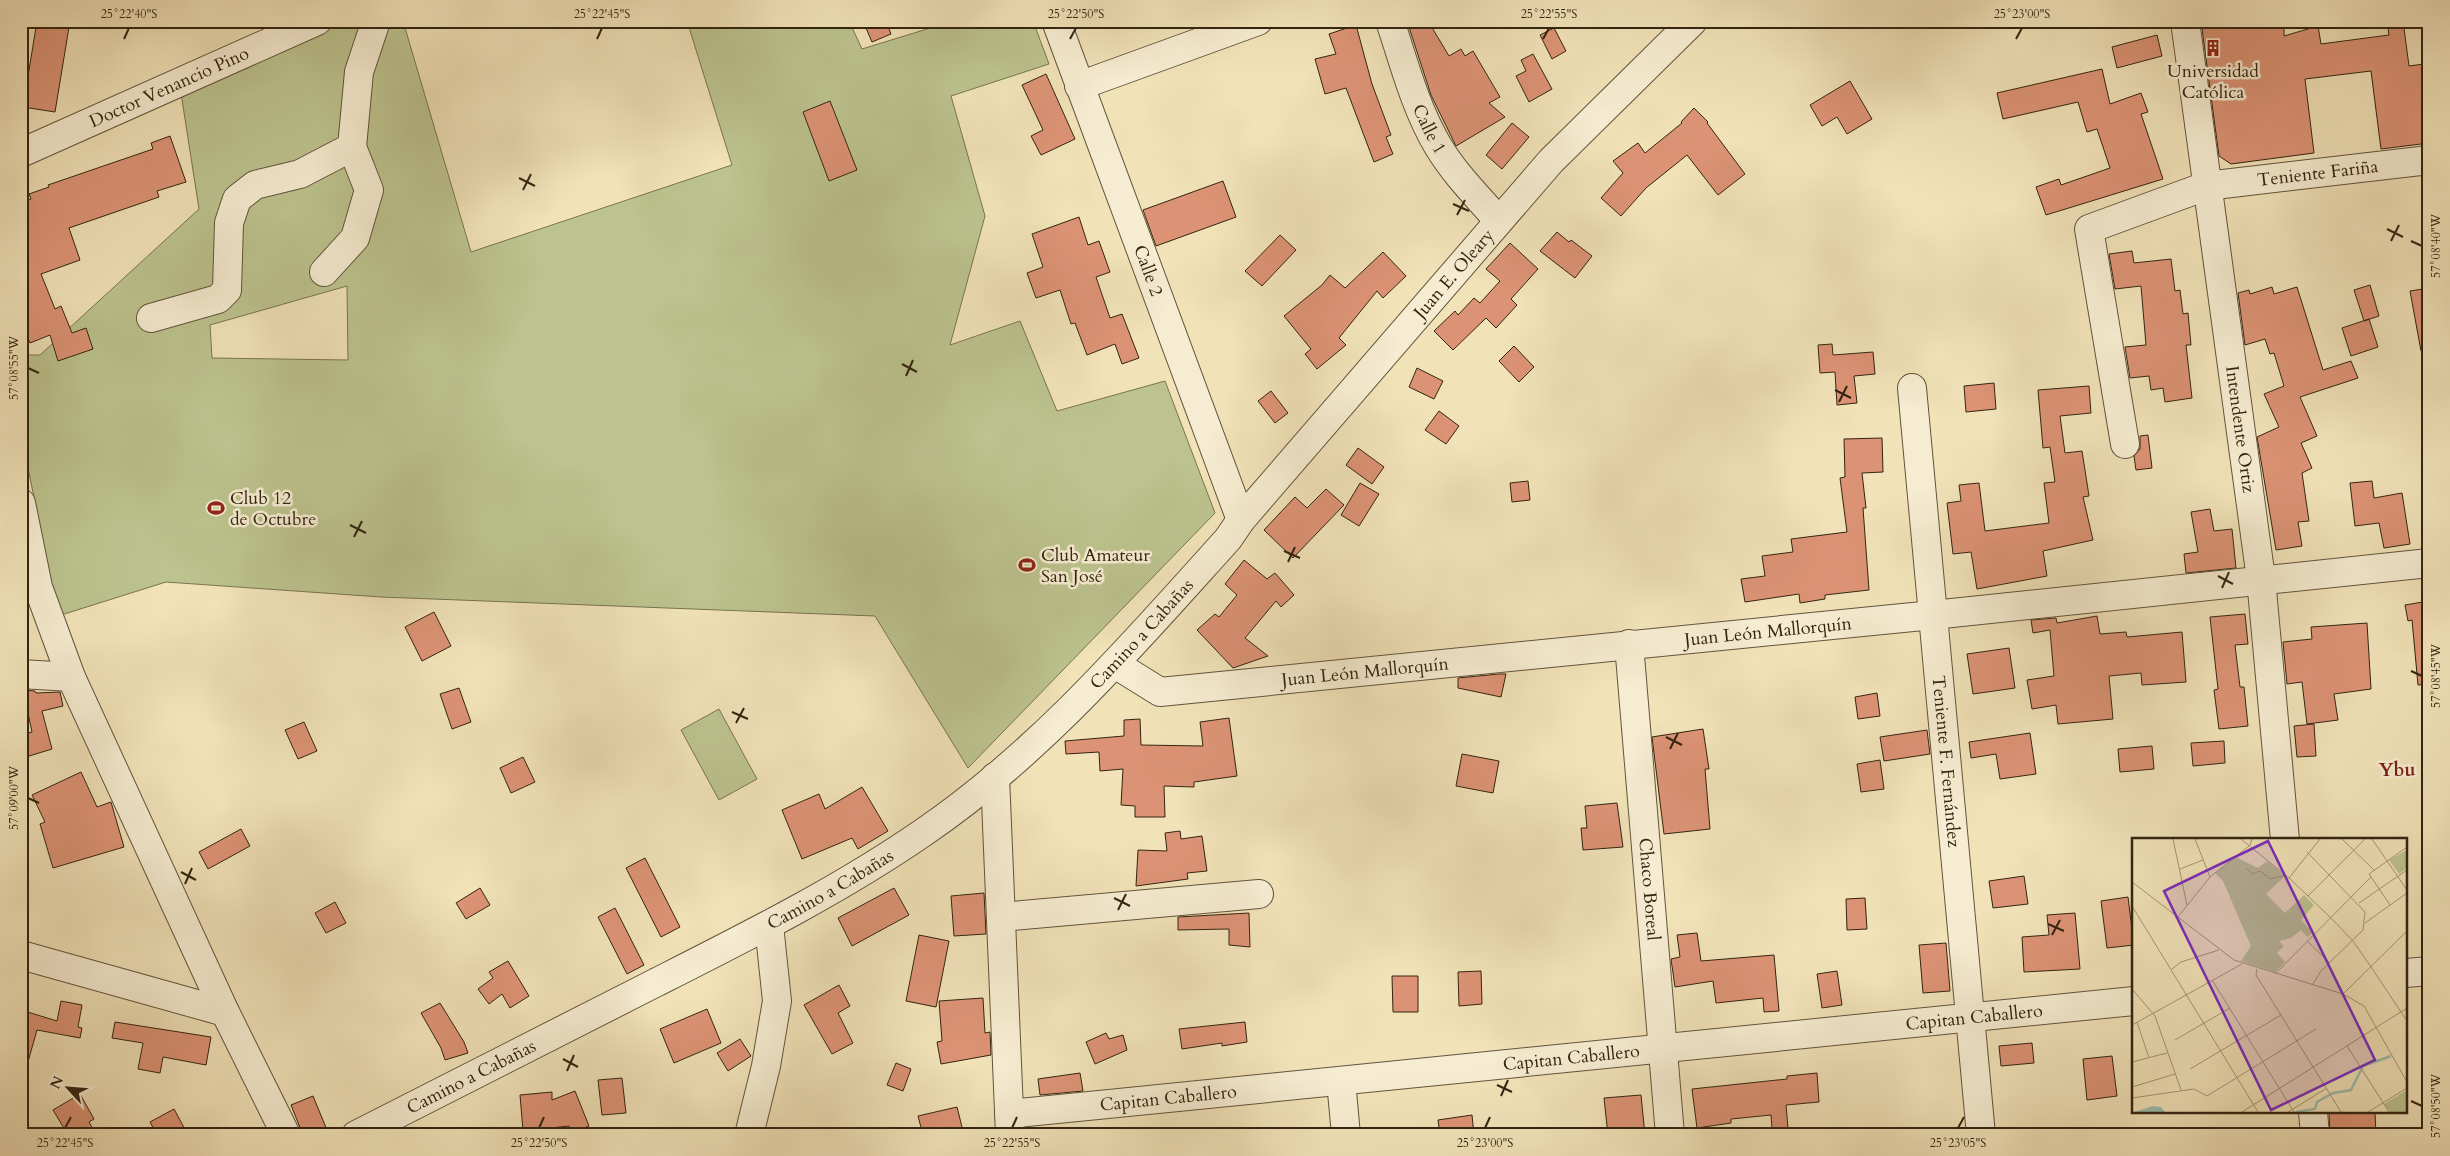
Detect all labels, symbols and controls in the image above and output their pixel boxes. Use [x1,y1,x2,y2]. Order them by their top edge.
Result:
text: 25°22'40"S [101,6,157,22]
text: 25°22'45"S [574,6,630,22]
text: 25°22'50"S [1048,6,1104,22]
text: 25°22'55"S [1521,6,1577,22]
text: 25°23'00"S [1994,6,2050,22]
building icon: Universidad Católica [2203,38,2223,58]
street label: Doctor Venancio Pino [85,40,253,134]
place label: Universidad Católica [2167,59,2259,105]
street label: Calle 1 [1407,100,1452,159]
street label: Teniente Fariña [2256,154,2380,192]
text: 57°08'40"W [2428,213,2444,278]
street label: Juan E. Oleary [1406,223,1500,326]
street label: Calle 2 [1128,241,1169,300]
text: 57°08'55"W [6,335,22,400]
street label: Intendente Ortiz [2220,364,2262,494]
place label: Club 12 de Octubre [230,486,316,532]
sports icon: Club 12 de Octubre [206,498,226,518]
place label: Club Amateur San José [1041,543,1150,589]
sports icon: Club Amateur San José [1017,555,1037,575]
street label: Camino a Cabañas [1084,573,1199,695]
street label: Juan León Mallorquín [1680,611,1853,652]
text: 57°08'45"W [2428,643,2444,708]
street label: Juan León Mallorquín [1277,651,1450,693]
street label: Teniente F. Fernández [1926,674,1967,849]
district label: Ybu [2378,757,2416,783]
text: 57°09'00"W [6,765,22,830]
street label: Chaco Boreal [1633,837,1666,942]
inset map [2132,838,2408,1114]
street label: Camino a Cabañas [762,843,898,936]
street label: Capitan Caballero [1905,998,2044,1036]
street label: Camino a Cabañas [402,1033,540,1120]
street label: Capitan Caballero [1502,1038,1641,1077]
north arrow [42,1064,92,1114]
text: N [46,1073,68,1092]
text: 57°08'50"W [2428,1073,2444,1138]
street label: Capitan Caballero [1099,1079,1238,1117]
text: 25°22'45"S [37,1135,93,1151]
text: 25°22'50"S [511,1135,567,1151]
text: 25°22'55"S [984,1135,1040,1151]
text: 25°23'00"S [1457,1135,1513,1151]
text: 25°23'05"S [1930,1135,1986,1151]

